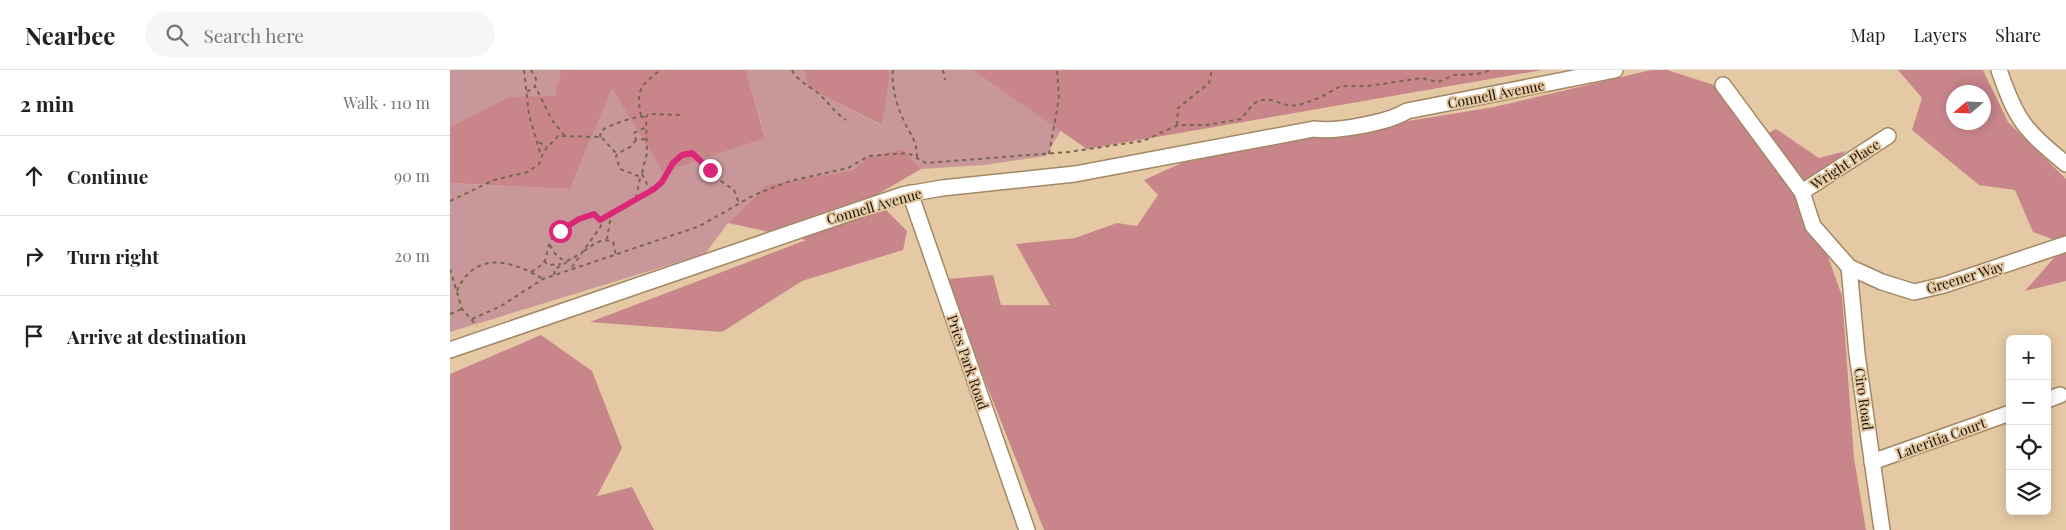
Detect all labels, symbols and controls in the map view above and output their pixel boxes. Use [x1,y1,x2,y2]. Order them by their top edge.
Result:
search box [145,12,495,57]
text: Nearbee [25,19,115,51]
icon: search [163,21,191,49]
text: Search here [203,22,304,48]
text: Map [1850,23,1885,47]
text: Layers [1913,23,1967,47]
text: Share [1995,23,2041,47]
street label: Connell Avenue [1446,75,1546,113]
north arrow [1946,85,1991,130]
text: 2 min [20,89,74,117]
text: Walk · 110 m [343,92,430,113]
street label: Wright Place [1806,134,1883,194]
route end [699,159,722,182]
icon: ahead [20,162,48,190]
text: Continue [67,163,148,189]
text: 90 m [394,165,430,186]
street label: Connell Avenue [824,183,924,229]
route start [549,220,572,243]
icon: right [20,242,48,270]
text: Turn right [67,243,159,269]
text: 20 m [395,245,430,266]
street label: Greener Way [1924,256,2006,298]
street label: Pries Park Road [943,312,993,412]
icon: arrive [20,322,48,350]
text: Arrive at destination [67,323,247,349]
map controls [2006,335,2051,515]
button: + [2006,335,2051,380]
street label: Ciro Road [1850,367,1878,431]
button: − [2006,380,2051,425]
street label: Lateritia Court [1894,413,1989,463]
button: locate [2006,425,2051,470]
button: layers [2006,470,2051,515]

